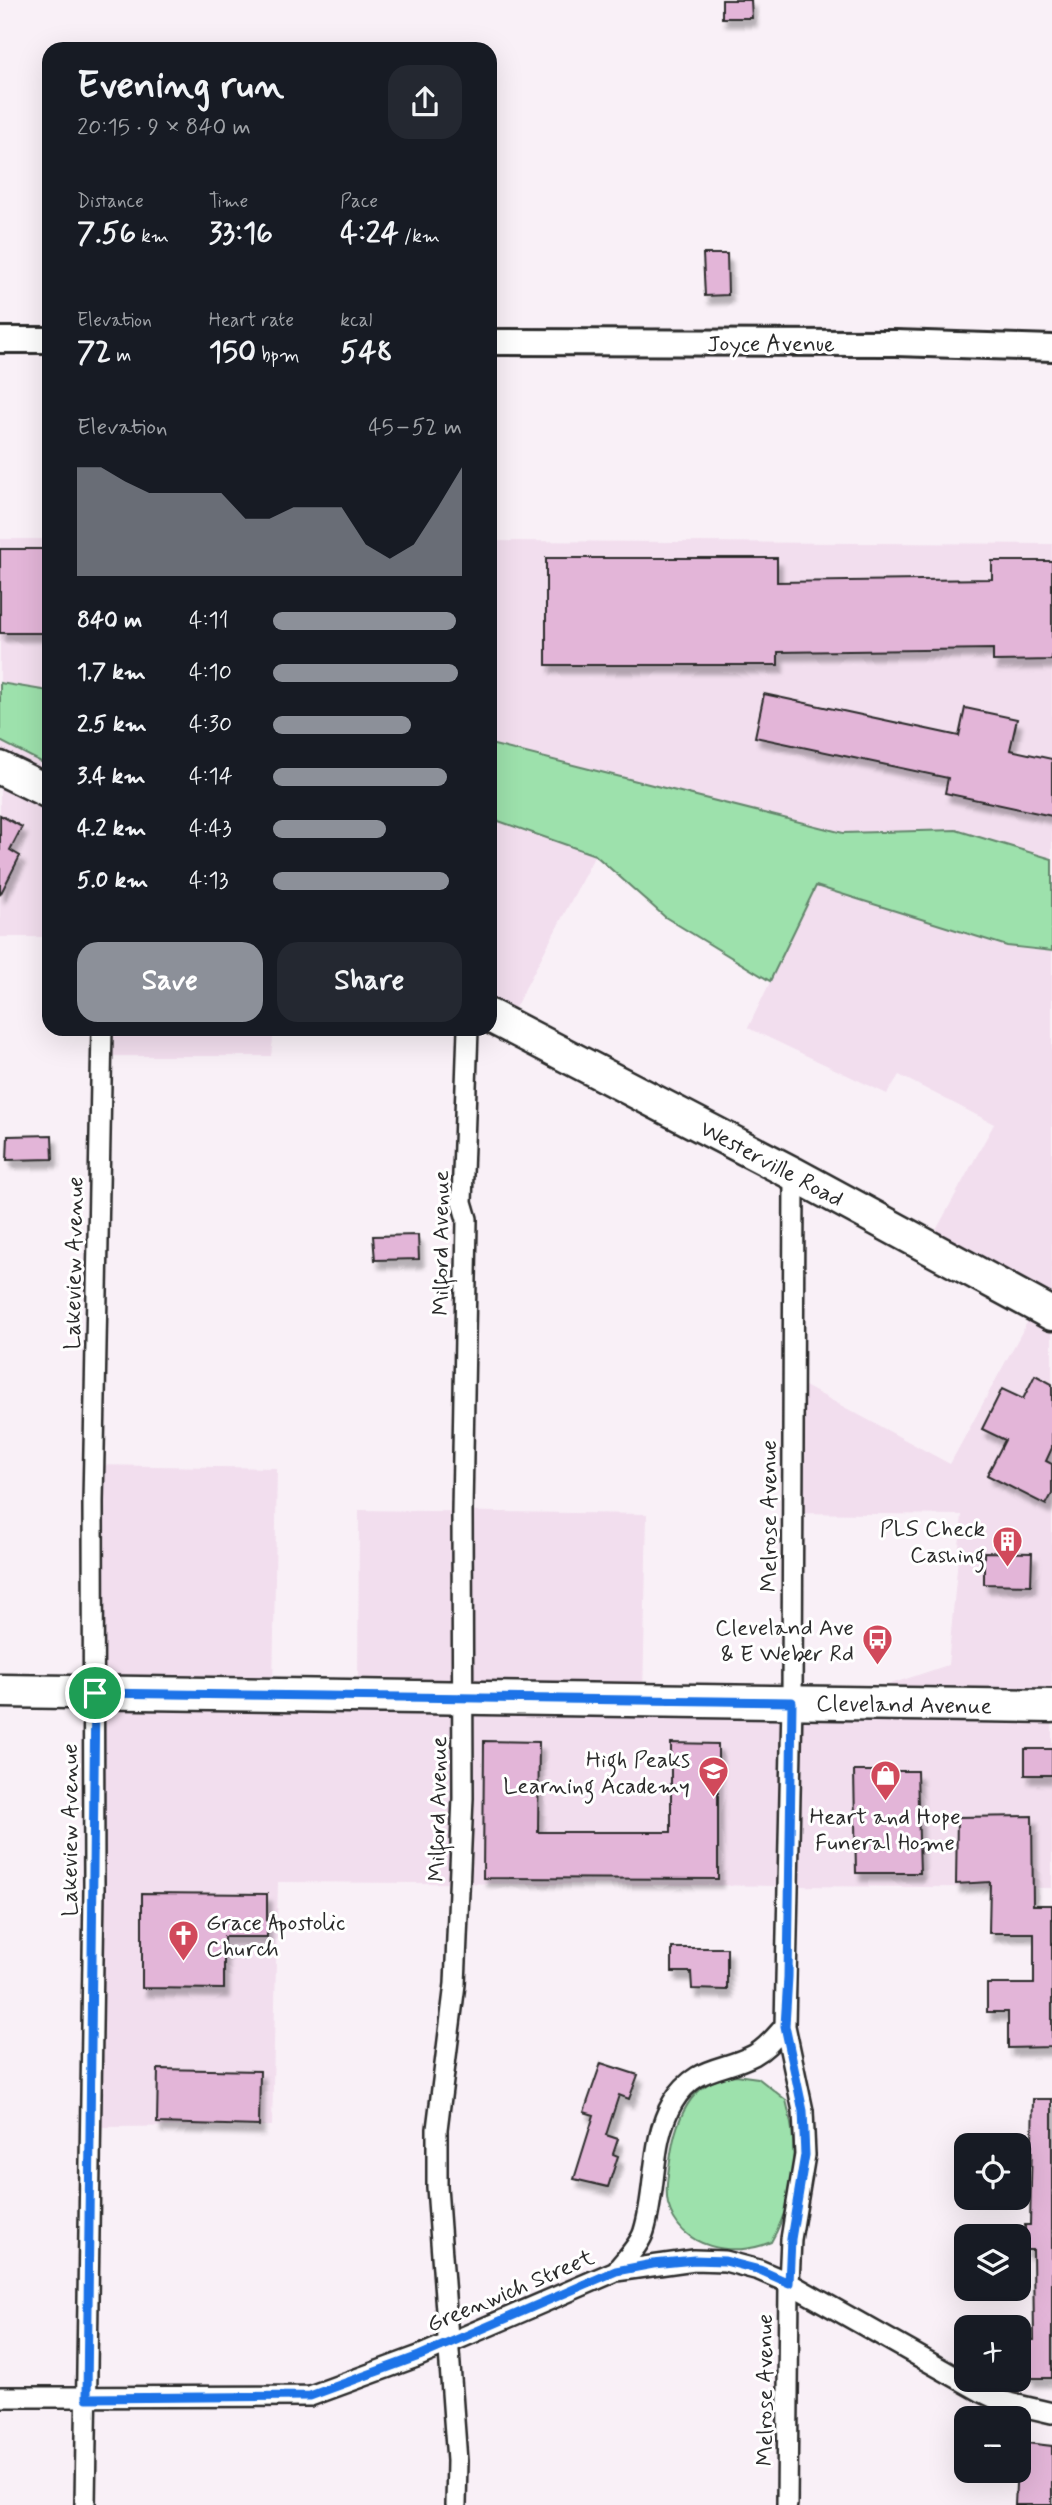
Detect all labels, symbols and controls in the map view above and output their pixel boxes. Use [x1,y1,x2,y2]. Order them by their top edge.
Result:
text: Evening run [77,62,284,111]
button: share [388,65,462,139]
text: 20:15 · 9 × 840 m [77,113,251,143]
text: Distance [77,189,144,214]
text: Time [209,189,248,214]
text: Pace [340,189,378,214]
text: 7.56 [77,214,136,253]
text: 33:16 [209,214,273,253]
text: 4:24 [340,214,399,253]
text: km [136,224,169,249]
text: /km [399,224,440,249]
text: Elevation [77,308,152,333]
text: Heart rate [209,308,294,333]
text: kcal [340,308,372,333]
street label: Joyce Avenue [707,330,835,360]
text: 72 [77,333,111,372]
text: 150 [209,333,256,372]
text: 548 [340,333,393,372]
text: m [111,343,131,368]
text: bpm [256,343,300,368]
text: Elevation [77,413,168,443]
text: 45–52 m [368,413,462,443]
text: 840 m [77,606,142,636]
text: 4:11 [189,606,229,636]
text: 1.7 km [77,658,146,688]
text: 4:10 [189,658,232,688]
text: 2.5 km [77,710,147,740]
text: 4:30 [189,710,232,740]
text: 3.4 km [77,762,145,792]
text: 4:14 [189,762,233,792]
text: 4.2 km [77,814,146,844]
text: 4:43 [189,814,232,844]
text: 5.0 km [77,866,148,896]
text: 4:13 [189,866,229,896]
button: Save [77,942,263,1022]
button: Share [277,942,462,1022]
street label: Westerville Road [694,1114,848,1215]
street label: Milford Avenue [427,1170,458,1316]
street label: Lakeview Avenue [58,1176,92,1350]
street label: Melrose Avenue [755,1440,785,1592]
place label: PLS Check Cashing [880,1515,985,1573]
building icon: PLS Check Cashing [991,1524,1025,1568]
place label: Cleveland Ave & E Weber Rd [715,1614,854,1670]
bus stop icon: Cleveland Ave & E Weber Rd [860,1623,894,1667]
pin [65,1663,125,1723]
icon: arrive [76,1674,114,1712]
street label: Cleveland Avenue [816,1689,992,1723]
street label: Milford Avenue [423,1736,456,1882]
street label: Lakeview Avenue [56,1743,86,1917]
place label: High Peaks Learning Academy [503,1746,690,1804]
school or university icon: High Peaks Learning Academy [696,1755,730,1799]
shop icon: Heart and Hope Funeral Home [868,1758,902,1802]
place label: Heart and Hope Funeral Home [809,1803,961,1859]
place label: Grace Apostolic Church [206,1909,345,1965]
church icon: Grace Apostolic Church [166,1918,200,1962]
map controls [954,2133,1031,2483]
button: locate [954,2133,1031,2210]
button: layers [954,2224,1031,2301]
street label: Greenwich Street [423,2243,599,2341]
street label: Melrose Avenue [751,2314,781,2466]
button: + [954,2315,1031,2392]
button: − [954,2406,1031,2483]

